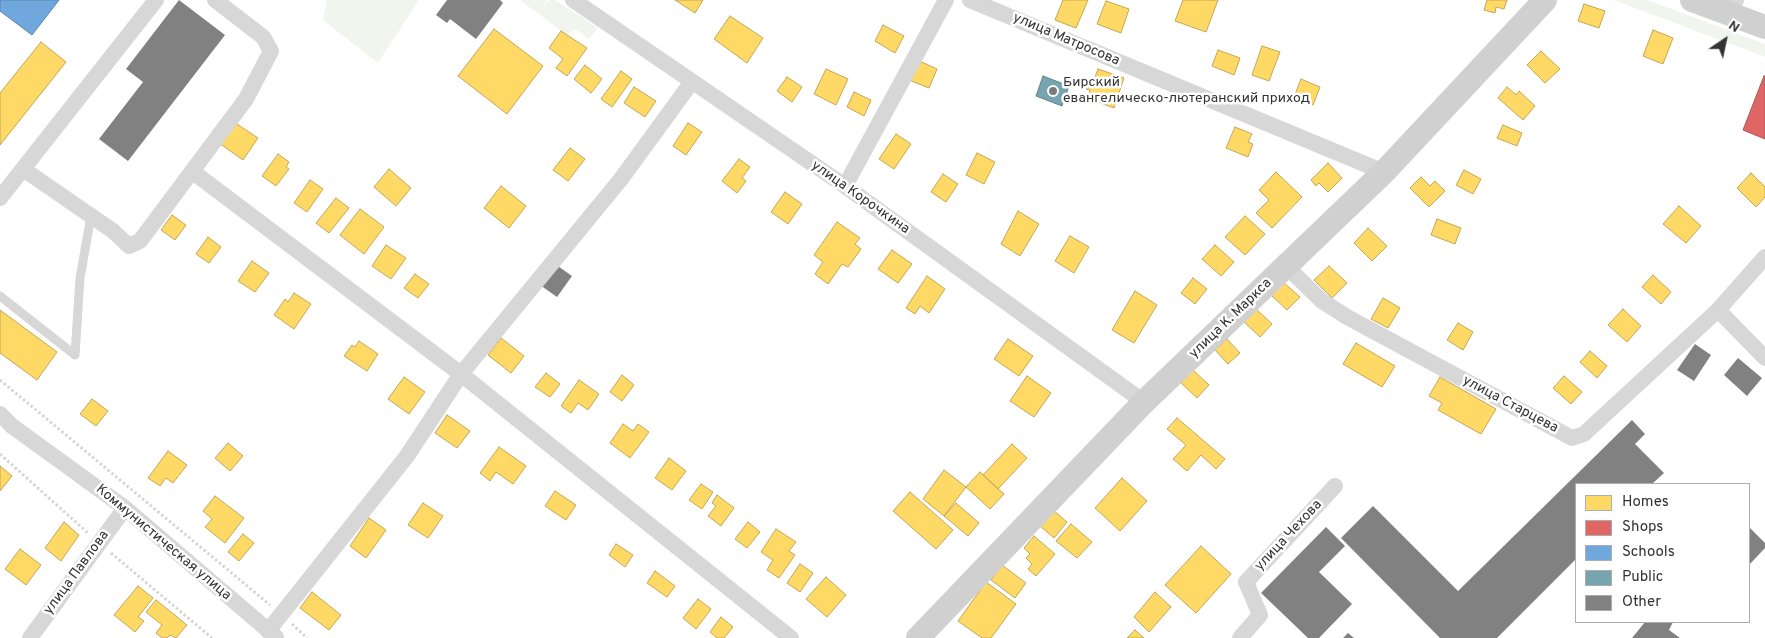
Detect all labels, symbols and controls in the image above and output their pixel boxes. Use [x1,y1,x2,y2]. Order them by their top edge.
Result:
street label: улица Матросова [1010,10,1122,70]
north arrow [1700,15,1750,65]
text: N [1725,17,1743,37]
place label: Бирский евангелическо-лютеранский приход [1063,75,1310,108]
marker: Бирский евангелическо-лютеранский приход [1047,85,1059,97]
street label: улица Корочкина [808,158,912,238]
street label: улица К. Маркса [1186,275,1276,363]
street label: улица Старцева [1459,373,1561,437]
street label: Коммунистическая улица [92,481,234,605]
legend [1575,483,1750,623]
text: Homes [1622,493,1669,512]
street label: улица Чехова [1252,497,1326,575]
text: Shops [1622,518,1663,537]
street label: улица Павлова [41,528,113,618]
text: Schools [1622,543,1675,562]
text: Public [1622,568,1663,587]
text: Other [1622,593,1661,612]

